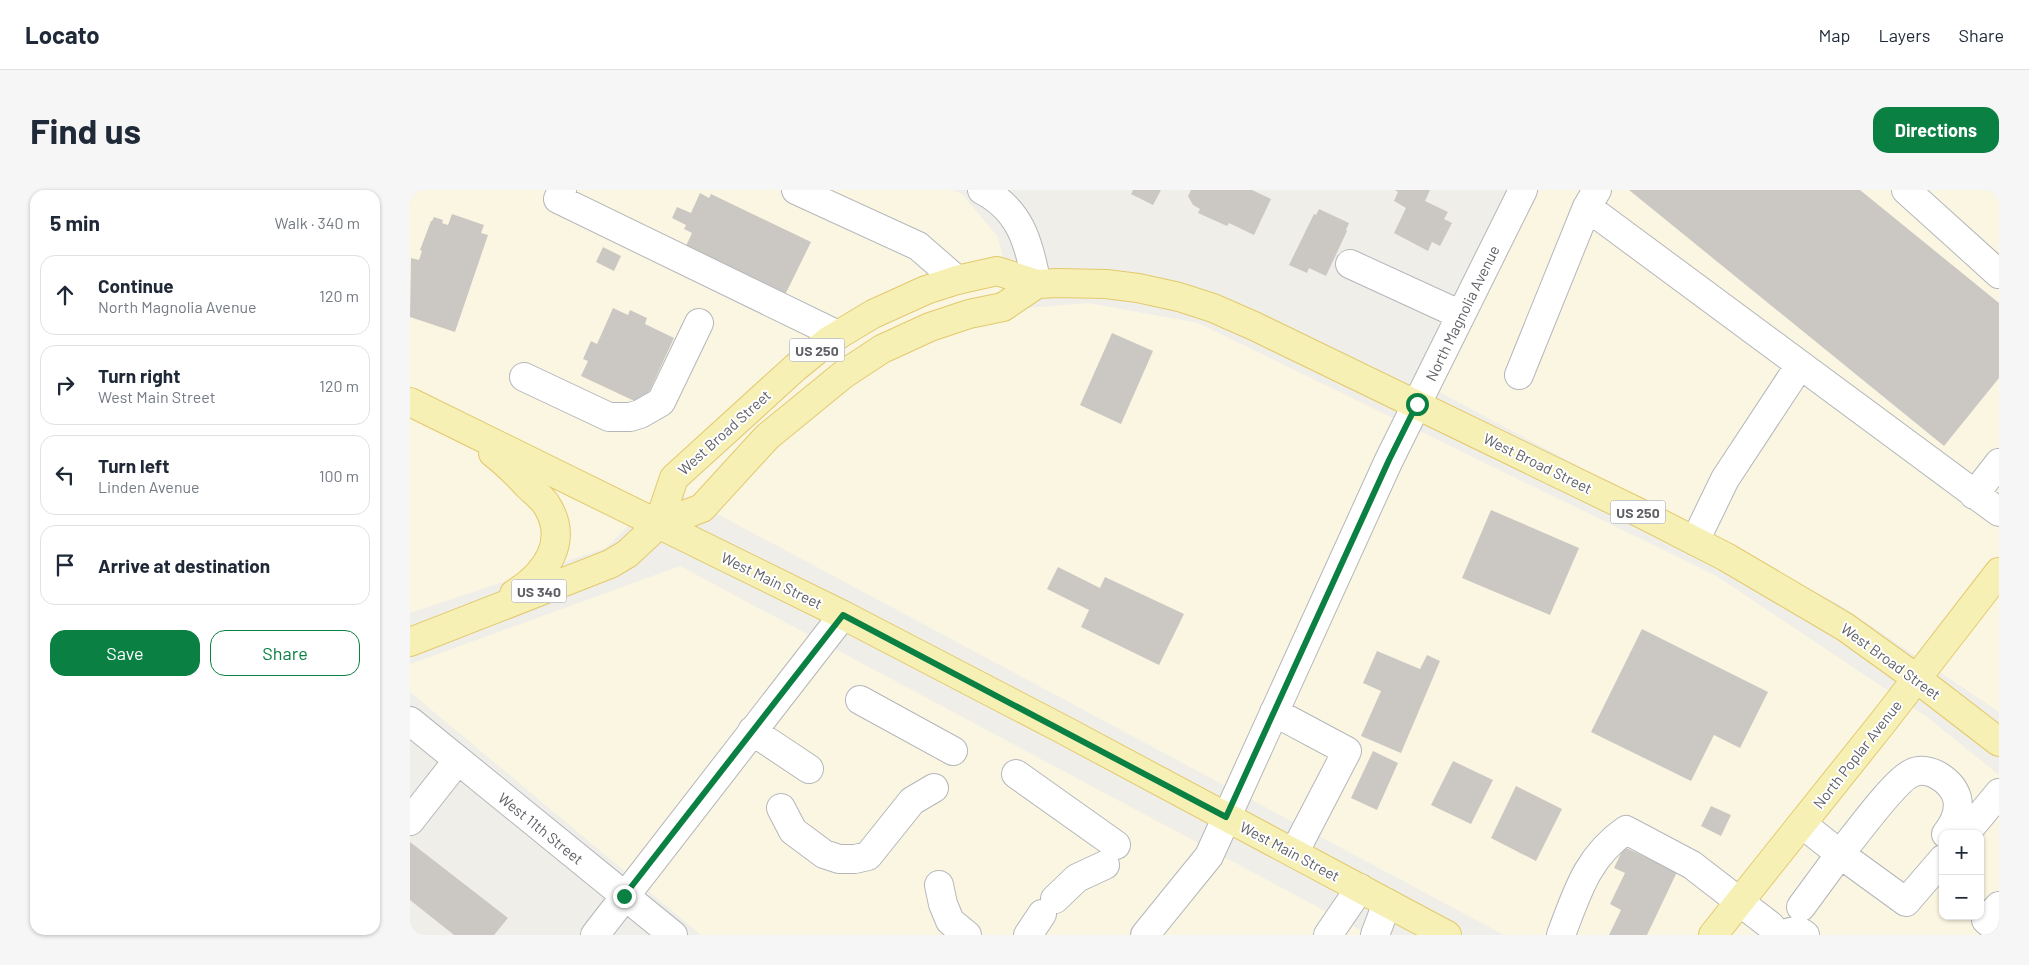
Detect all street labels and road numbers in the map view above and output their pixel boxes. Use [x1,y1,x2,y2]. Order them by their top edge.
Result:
street label: North Magnolia Avenue [1421,242,1503,384]
road number: US 250 [790,338,844,362]
street label: West Broad Street [674,386,774,478]
street label: West Broad Street [1481,429,1595,497]
road number: US 250 [1610,501,1666,524]
street label: West Main Street [719,548,825,612]
road number: US 340 [512,580,566,602]
street label: West Broad Street [1838,619,1944,703]
street label: North Poplar Avenue [1809,696,1905,812]
street label: West 11th Street [495,788,587,868]
street label: West Main Street [1237,817,1343,885]

